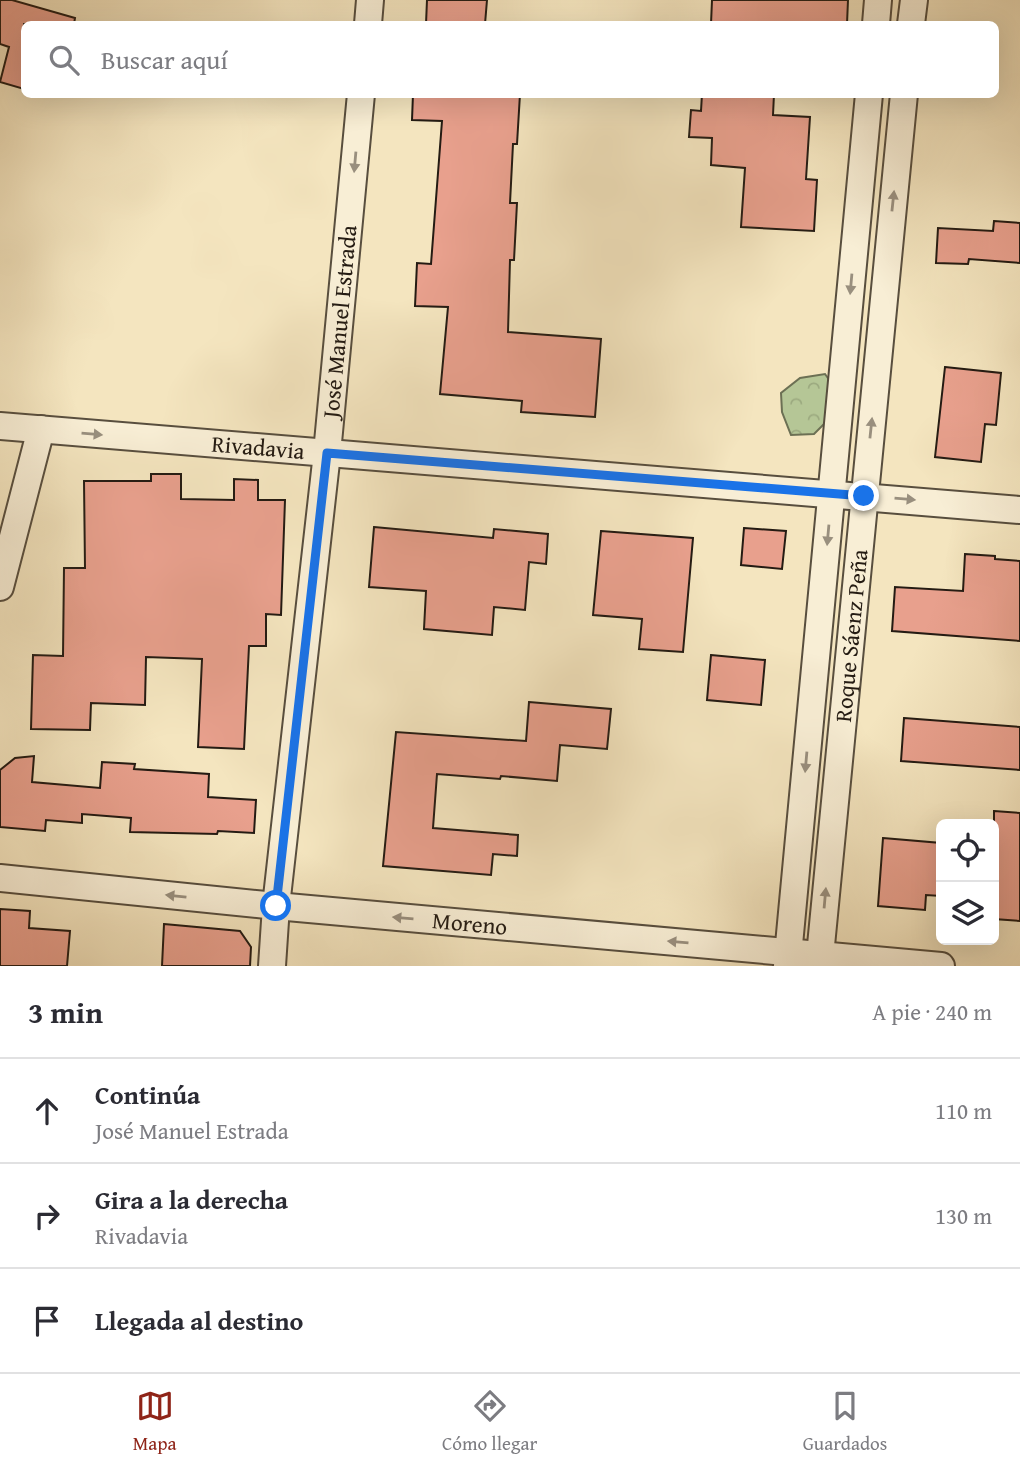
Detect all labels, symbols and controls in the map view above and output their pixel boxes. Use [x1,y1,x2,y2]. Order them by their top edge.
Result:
search box [21,21,999,98]
text: Buscar aquí [101,40,228,79]
icon: search [45,41,83,79]
one-way arrow [349,152,360,174]
one-way arrow [888,190,899,212]
street label: José Manuel Estrada [313,223,365,422]
one-way arrow [845,274,856,296]
one-way arrow [865,417,876,439]
street label: Rivadavia [210,426,306,467]
one-way arrow [82,429,104,440]
route end [848,480,879,511]
one-way arrow [894,494,916,505]
one-way arrow [822,524,833,546]
street label: Roque Sáenz Peña [826,548,876,723]
one-way arrow [800,751,811,773]
map controls [936,819,999,945]
button: locate [936,819,999,882]
button: layers [936,882,999,945]
one-way arrow [820,887,831,909]
one-way arrow [165,890,187,901]
route start [260,890,291,921]
street label: Moreno [431,903,509,943]
one-way arrow [391,912,413,923]
one-way arrow [667,936,689,947]
text: 3 min [28,990,103,1034]
text: A pie · 240 m [872,995,992,1028]
text: Continúa [95,1075,200,1114]
icon: ahead [28,1092,66,1130]
text: 110 m [935,1094,992,1127]
text: José Manuel Estrada [95,1114,289,1147]
text: Gira a la derecha [95,1180,288,1219]
icon: right [28,1197,66,1235]
text: 130 m [935,1199,992,1232]
text: Rivadavia [95,1219,188,1252]
text: Llegada al destino [95,1301,303,1340]
icon: arrive [28,1302,66,1340]
tab: Mapa [133,1387,177,1457]
tab: Cómo llegar [442,1387,537,1457]
tab: Guardados [803,1387,887,1457]

